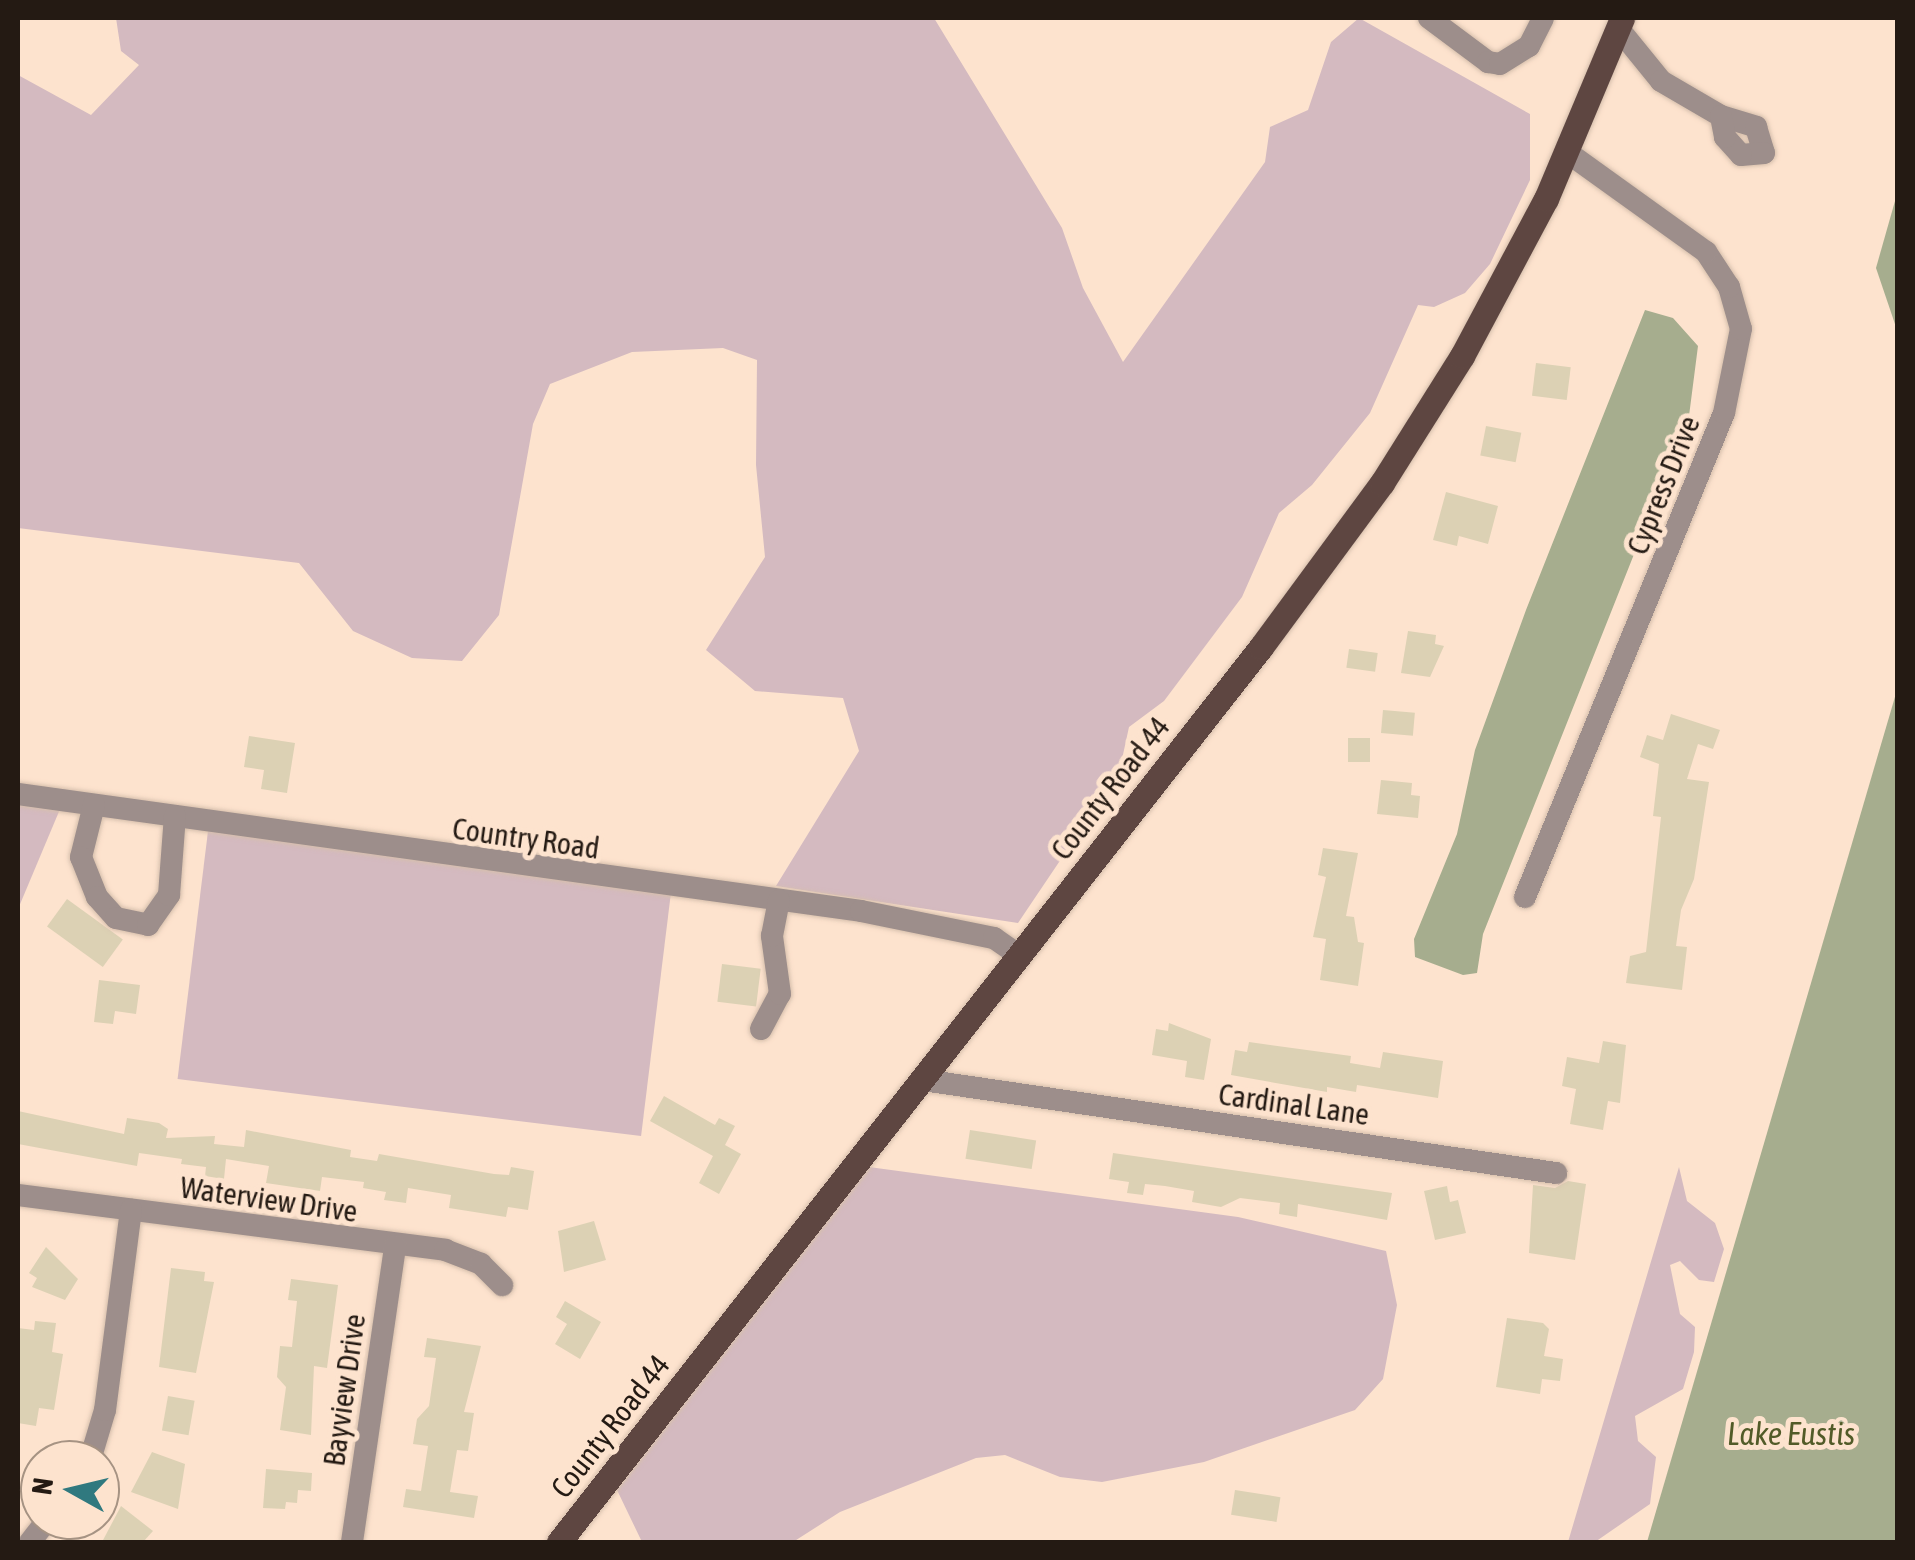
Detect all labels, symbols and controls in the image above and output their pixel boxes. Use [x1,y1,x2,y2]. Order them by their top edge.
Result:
street label: Cypress Drive [1619,411,1707,559]
street label: County Road 44 [1043,709,1177,867]
street label: Country Road [450,810,602,866]
street label: Cardinal Lane [1216,1076,1372,1132]
street label: Waterview Drive [178,1169,360,1229]
street label: Bayview Drive [316,1312,372,1468]
street label: County Road 44 [543,1347,677,1505]
water label: Lake Eustis [1727,1415,1855,1453]
north arrow [20,1440,120,1540]
text: N [25,1476,59,1497]

